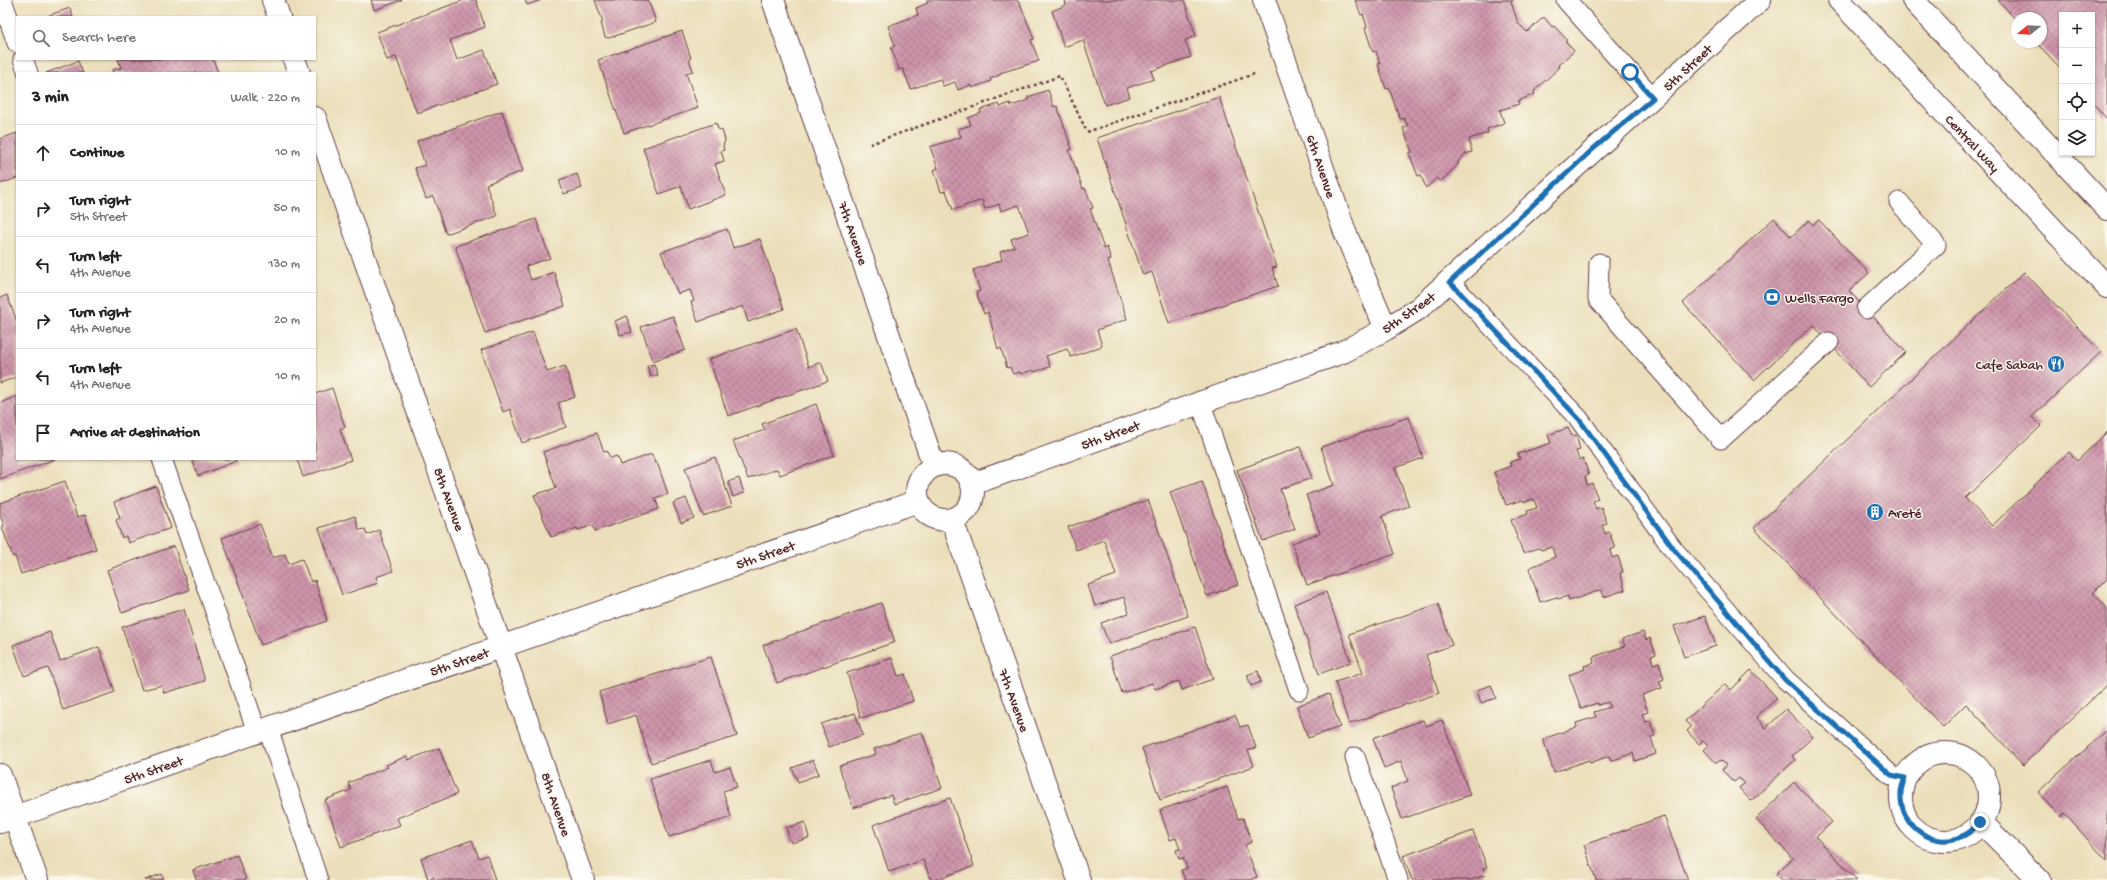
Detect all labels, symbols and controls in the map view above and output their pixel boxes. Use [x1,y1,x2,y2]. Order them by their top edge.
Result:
north arrow [2011,12,2047,48]
map controls [2059,12,2095,156]
button: + [2059,12,2095,48]
search box [16,16,316,60]
icon: search [30,27,52,49]
text: Search here [62,29,136,47]
street label: 5th Street [1661,41,1718,96]
button: − [2059,48,2095,84]
route start [1621,63,1639,81]
button: locate [2059,84,2095,120]
text: 3 min [32,88,69,108]
text: Walk · 220 m [230,91,300,106]
street label: Central Way [1940,112,2002,177]
button: layers [2059,120,2095,156]
street label: 6th Avenue [1301,133,1339,201]
icon: ahead [32,142,54,164]
text: Continue [70,144,124,162]
text: 10 m [275,145,300,160]
text: Turn right [70,192,130,210]
icon: right [32,198,54,220]
street label: 7th Avenue [833,199,871,268]
text: 50 m [273,201,300,216]
text: 5th Street [70,210,127,225]
text: Turn left [70,248,121,266]
icon: left [32,254,54,276]
text: 130 m [268,257,300,272]
text: 4th Avenue [70,266,131,281]
bank icon: Wells Fargo [1762,287,1782,307]
street label: 5th Street [1379,289,1440,339]
place label: Wells Fargo [1785,291,1854,308]
text: Turn right [70,304,130,322]
icon: right [32,310,54,332]
text: 20 m [274,313,300,328]
text: 4th Avenue [70,322,131,337]
restaurant icon: Cafe Sabah [2046,354,2066,374]
place label: Cafe Sabah [1976,358,2043,375]
text: Turn left [70,360,121,378]
icon: left [32,366,54,388]
text: 10 m [275,369,300,384]
text: 4th Avenue [70,378,131,393]
street label: 5th Street [1079,417,1144,455]
icon: arrive [32,422,54,444]
text: Arrive at destination [70,424,200,442]
street label: 8th Avenue [428,466,467,535]
building icon: Areté [1865,502,1885,522]
place label: Areté [1888,506,1922,523]
street label: 5th Street [734,538,799,574]
street label: 5th Street [428,645,493,681]
street label: 7th Avenue [993,666,1032,735]
street label: 5th Street [122,753,187,789]
street label: 8th Avenue [536,771,574,840]
route end [1971,813,1989,831]

